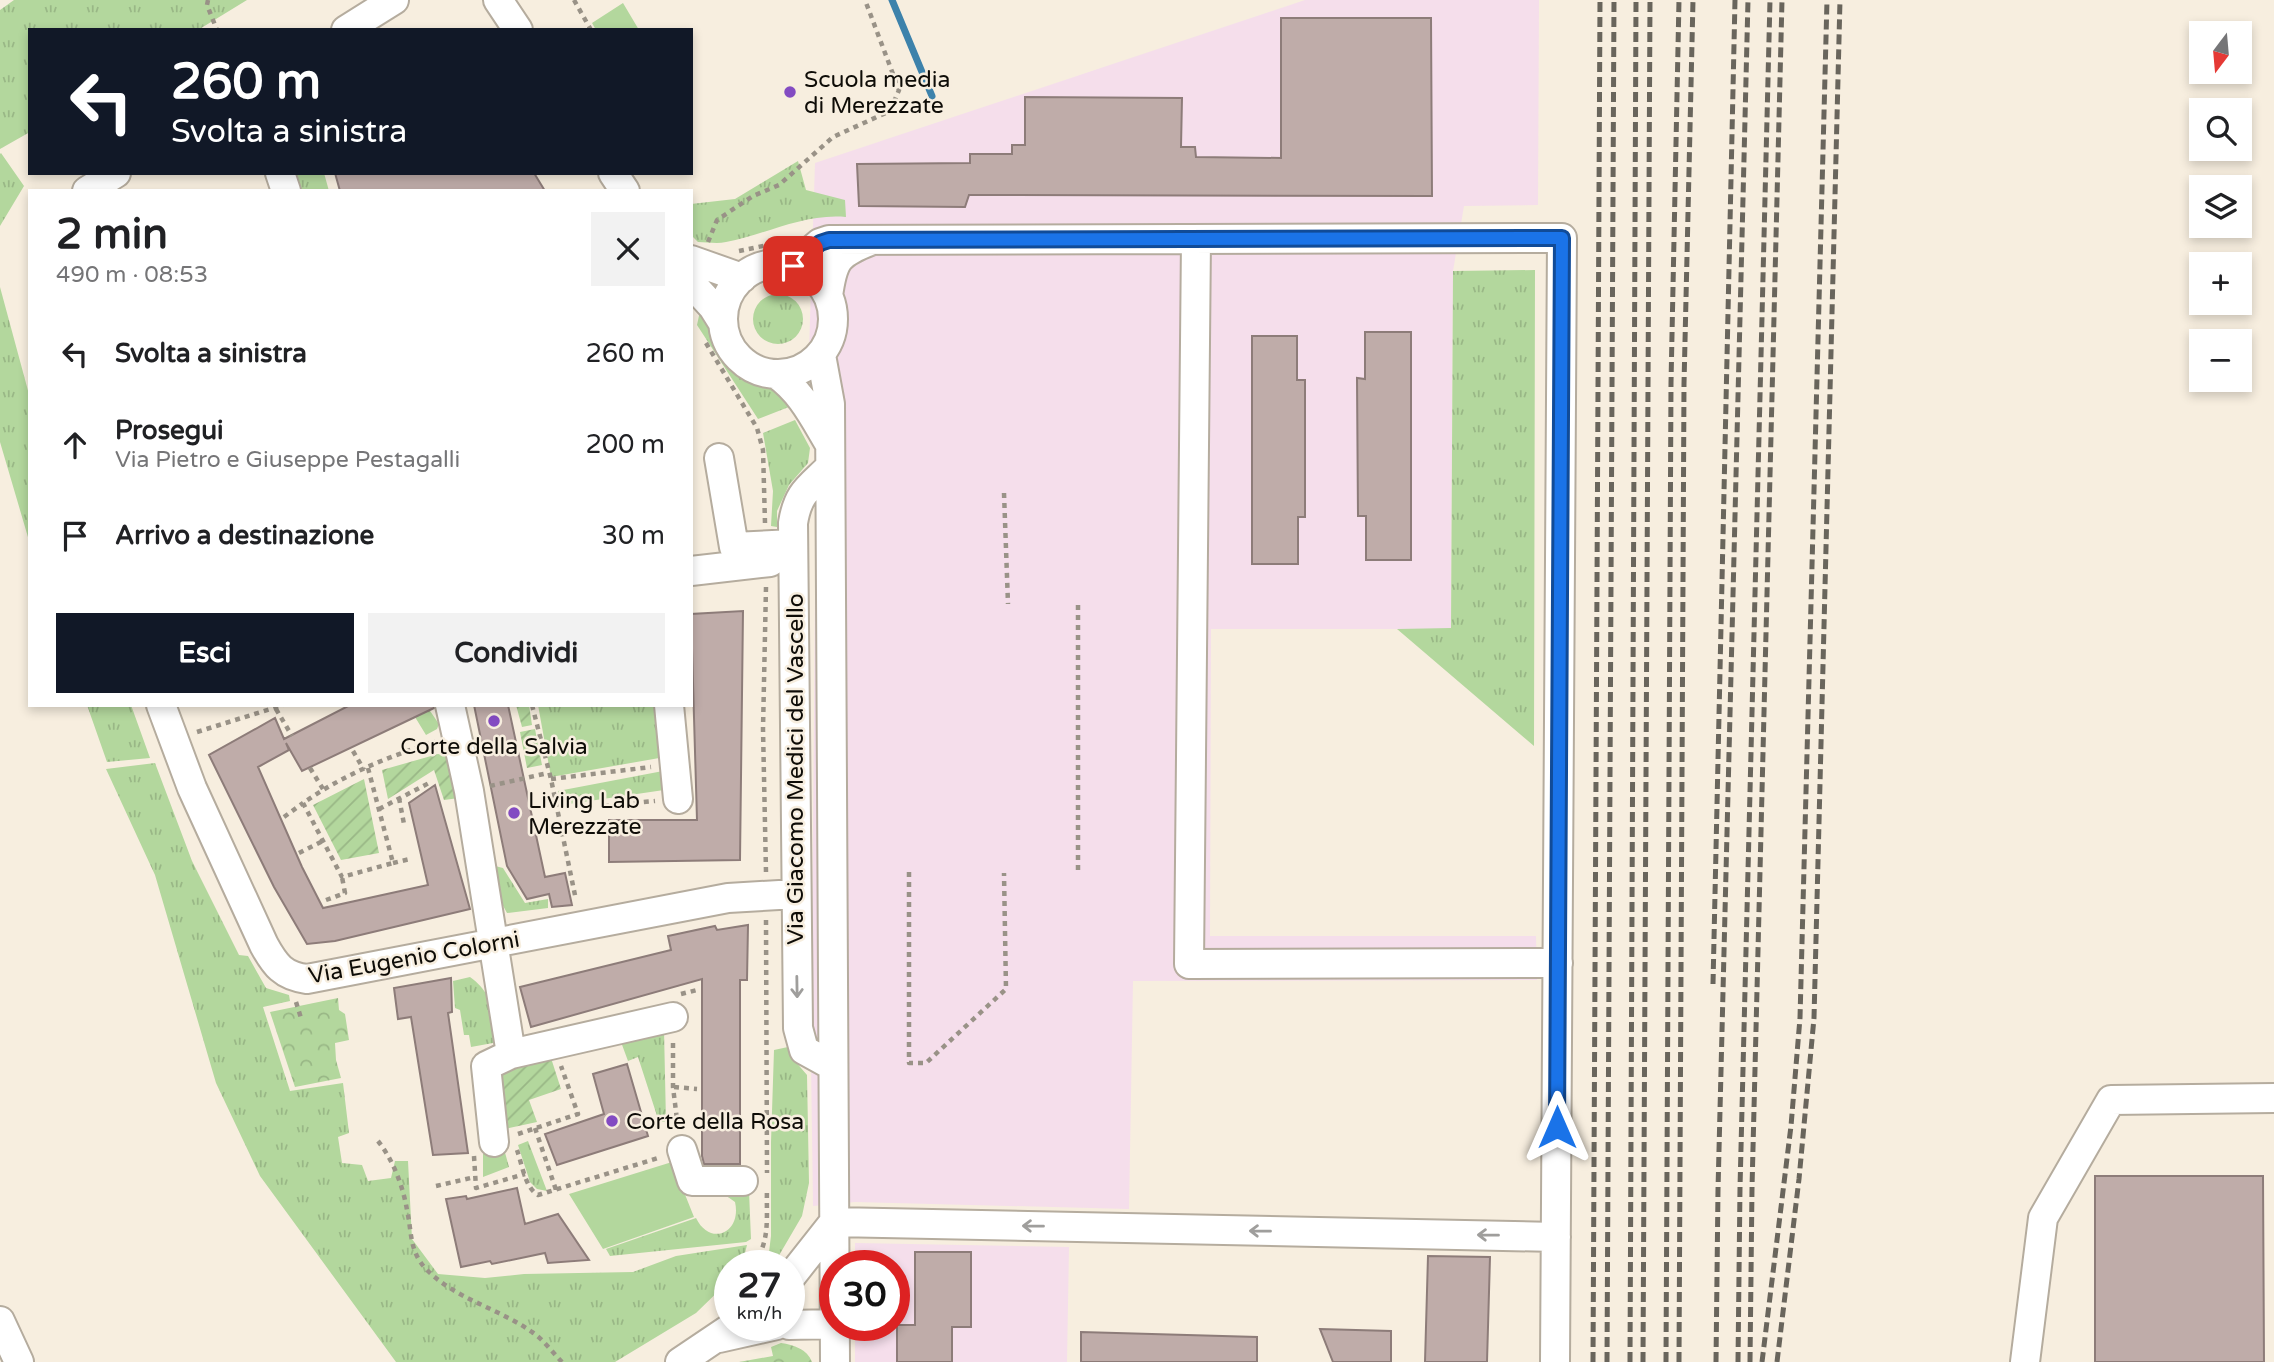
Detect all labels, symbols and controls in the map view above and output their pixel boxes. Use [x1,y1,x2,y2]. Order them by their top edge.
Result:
north arrow [2189,21,2252,84]
map controls [2189,21,2252,392]
text: 260 m [171,53,321,112]
icon: left [56,56,147,147]
place label: Scuola media di Merezzate [804,66,950,120]
marker: Scuola media di Merezzate [782,84,798,100]
button: search [2189,98,2252,161]
text: Svolta a sinistra [171,113,407,151]
button: layers [2189,175,2252,238]
text: 2 min [56,209,168,260]
button: close [591,212,665,286]
pin [763,236,823,296]
icon: arrive [774,247,812,285]
button: + [2189,252,2252,315]
text: 490 m · 08:53 [56,261,208,289]
button: − [2189,329,2252,392]
icon: left [56,335,94,373]
text: Svolta a sinistra [115,338,307,369]
text: 260 m [585,338,665,369]
text: Prosegui [115,415,224,446]
icon: ahead [56,426,94,464]
text: 200 m [585,429,665,460]
text: Via Pietro e Giuseppe Pestagalli [115,446,460,474]
icon: arrive [56,517,94,555]
text: Arrivo a destinazione [115,520,374,551]
text: 30 m [602,520,665,551]
street label: Via Giacomo Medici del Vascello [782,593,810,945]
button: Esci [56,613,354,693]
button: Condividi [368,613,665,693]
marker: Corte della Salvia [486,713,502,729]
place label: Corte della Salvia [400,733,588,761]
place label: Living Lab Merezzate [528,787,642,841]
marker: Living Lab Merezzate [506,805,522,821]
street label: Via Eugenio Colorni [306,926,522,990]
one-way arrow [790,975,804,998]
position arrow [1520,1090,1594,1164]
place label: Corte della Rosa [626,1108,804,1136]
marker: Corte della Rosa [604,1113,620,1129]
one-way arrow [1021,1219,1044,1233]
one-way arrow [1249,1224,1272,1237]
one-way arrow [1476,1229,1499,1242]
speed limit sign: 30 [819,1250,910,1341]
text: 27 [738,1265,781,1307]
text: km/h [737,1302,782,1324]

